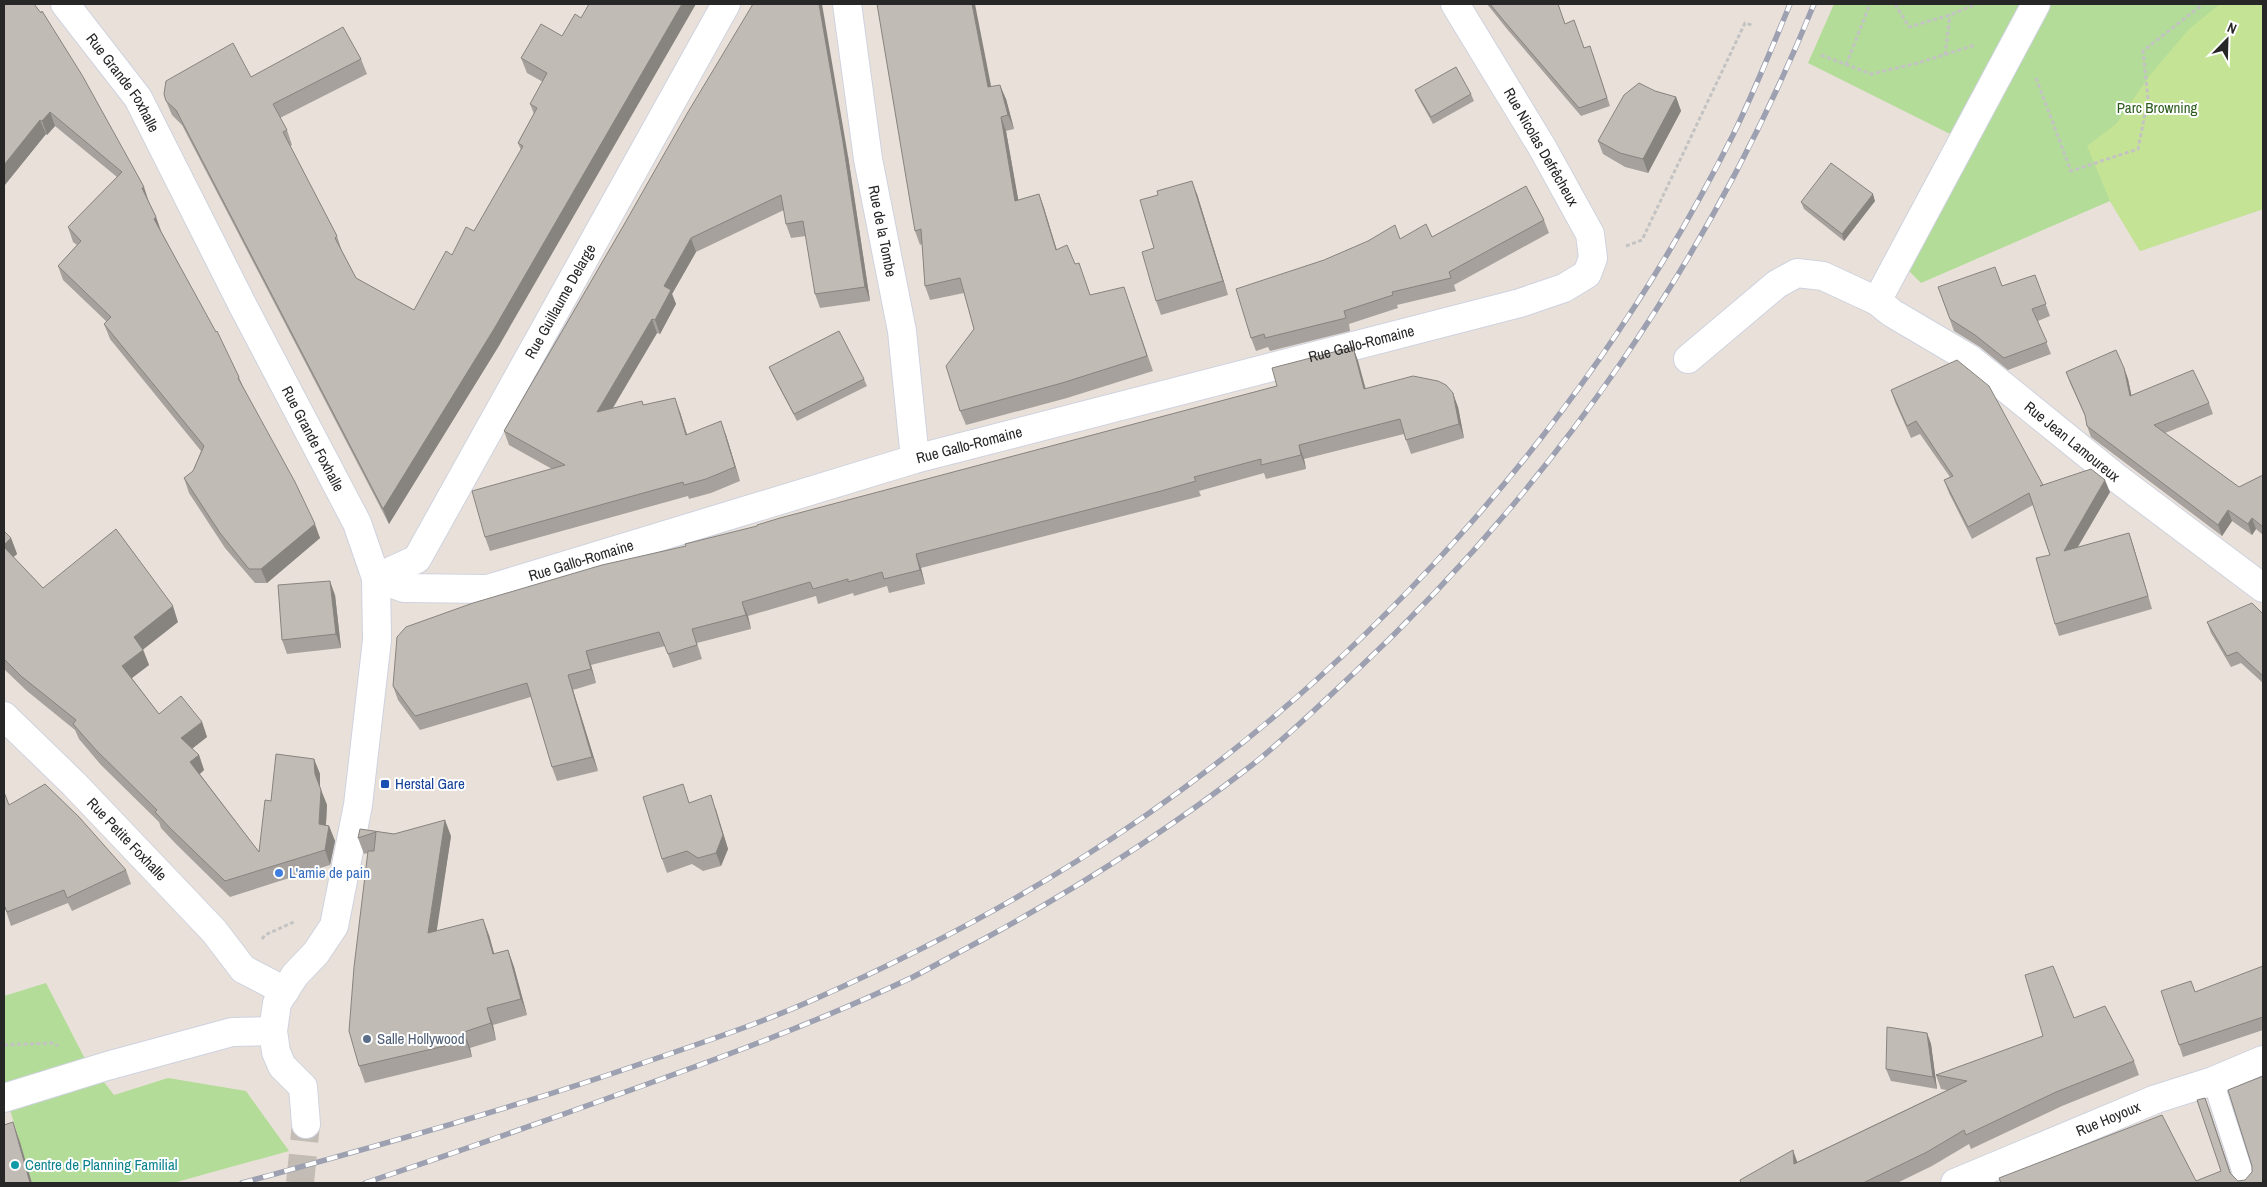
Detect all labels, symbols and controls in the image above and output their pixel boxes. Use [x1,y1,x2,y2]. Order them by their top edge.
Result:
north arrow [2202,15,2252,65]
text: N [2225,18,2239,38]
street label: Rue Grande Foxhalle [82,29,165,136]
street label: Rue Nicolas Defrêcheux [1499,84,1584,210]
park label: Parc Browning [2117,97,2197,118]
street label: Rue de la Tombe [863,184,902,279]
street label: Rue Guillaume Delarge [520,240,601,362]
street label: Rue Gallo-Romaine [1306,320,1417,367]
street label: Rue Grande Foxhalle [277,382,350,495]
street label: Rue Jean Lamoureux [2020,396,2125,487]
street label: Rue Gallo-Romaine [914,421,1024,468]
street label: Rue Gallo-Romaine [526,534,636,586]
place label: Herstal Gare [395,773,465,794]
marker: Herstal Gare [379,778,391,790]
street label: Rue Petite Foxhalle [82,793,172,885]
place label: L'amie de pain [289,862,370,883]
marker: L'amie de pain [273,867,285,879]
place label: Salle Hollywood [377,1028,465,1049]
marker: Salle Hollywood [361,1033,373,1045]
street label: Rue Hoyoux [2073,1095,2144,1141]
place label: Centre de Planning Familial [25,1154,178,1175]
marker: Centre de Planning Familial [9,1159,21,1171]

